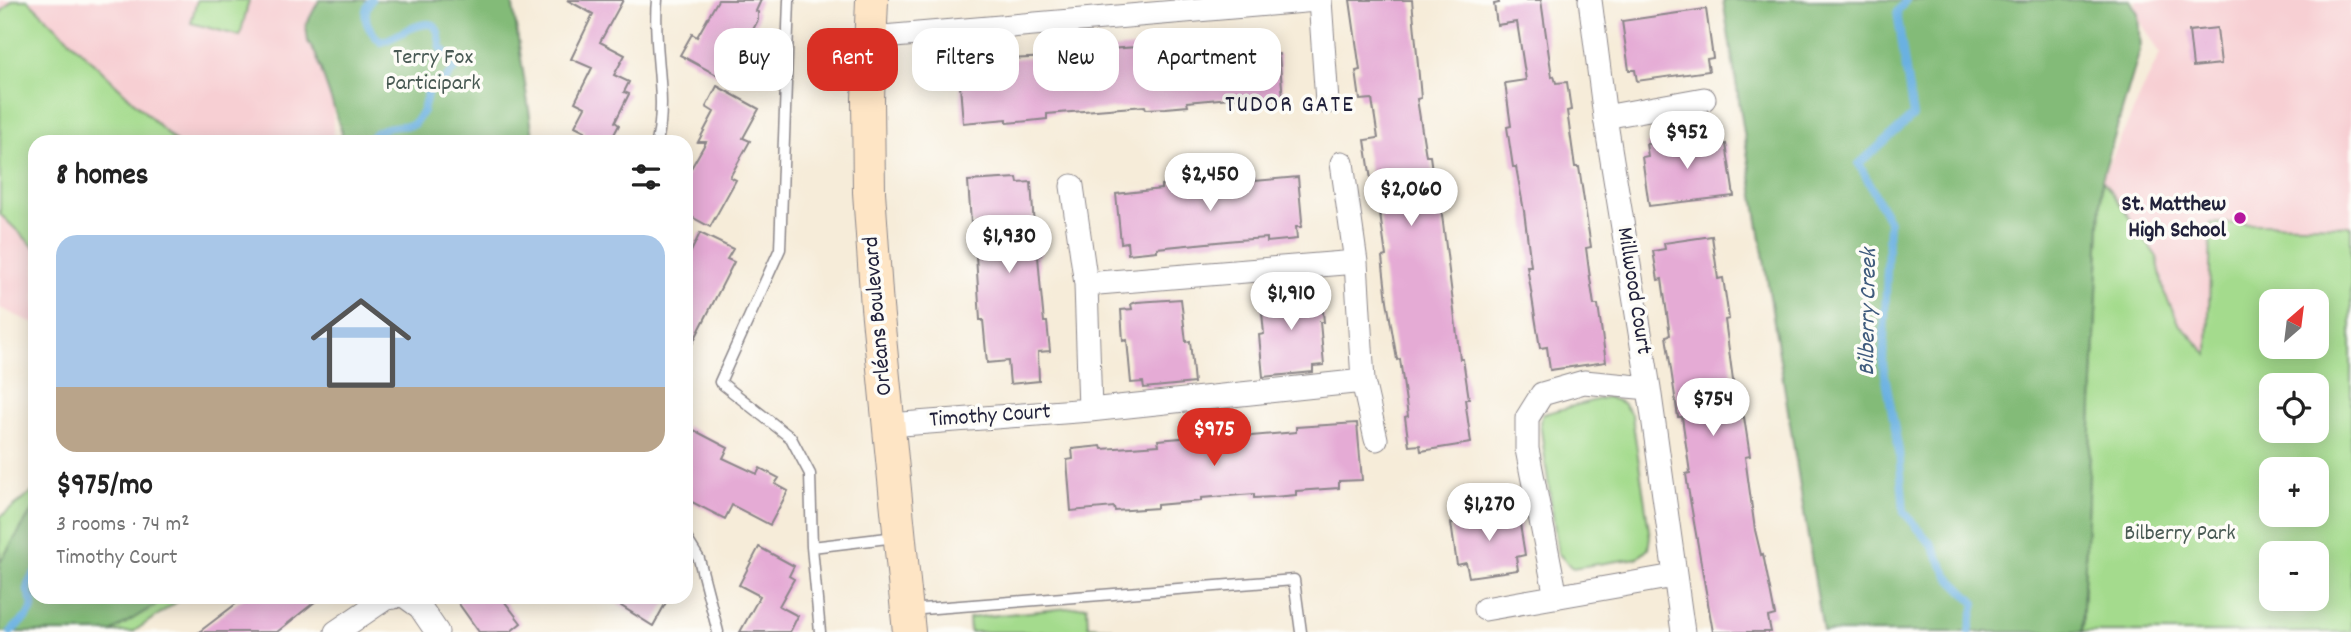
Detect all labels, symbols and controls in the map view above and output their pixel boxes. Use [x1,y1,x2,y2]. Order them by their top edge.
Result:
chip: Buy [714,28,793,91]
chip: Rent [807,28,898,91]
chip: Filters [912,28,1019,91]
chip: New [1033,28,1119,91]
chip: Apartment [1133,28,1281,91]
park label: Terry Fox Participark [385,42,481,101]
district label: TUDOR GATE [1225,89,1355,123]
pin: $952 [1646,111,1728,171]
text: $952 [1666,117,1708,150]
pin: $2,450 [1153,154,1267,213]
text: 8 homes [56,156,148,199]
icon: filters [627,158,665,196]
text: $2,450 [1181,159,1239,192]
pin: $2,060 [1354,168,1468,228]
text: $2,060 [1380,174,1442,207]
place label: St. Matthew High School [2122,189,2227,248]
marker: St. Matthew High School [2232,210,2248,226]
pin: $1,930 [952,216,1066,275]
text: $1,930 [982,221,1036,254]
street label: Millwood Court [1607,225,1659,357]
street label: Orléans Boulevard [856,235,902,397]
water label: Bilberry Creek [1851,246,1887,376]
pin: $1,910 [1234,272,1348,332]
text: $1,910 [1266,278,1316,311]
icon: home [298,280,424,406]
north arrow [2259,289,2329,359]
map controls [2259,289,2329,611]
button: locate [2259,373,2329,443]
pin: $754 [1672,378,1754,438]
text: $754 [1693,384,1733,417]
street label: Timothy Court [928,396,1052,438]
pin: $975 [1173,408,1255,468]
text: $975 [1193,414,1235,447]
button: + [2259,457,2329,527]
text: $975/mo [56,466,153,509]
pin: $1,270 [1432,484,1546,543]
text: $1,270 [1463,489,1515,522]
text: 3 rooms · 74 m² [56,509,190,542]
park label: Bilberry Park [2124,518,2236,551]
button: − [2259,541,2329,611]
text: Timothy Court [56,542,178,575]

